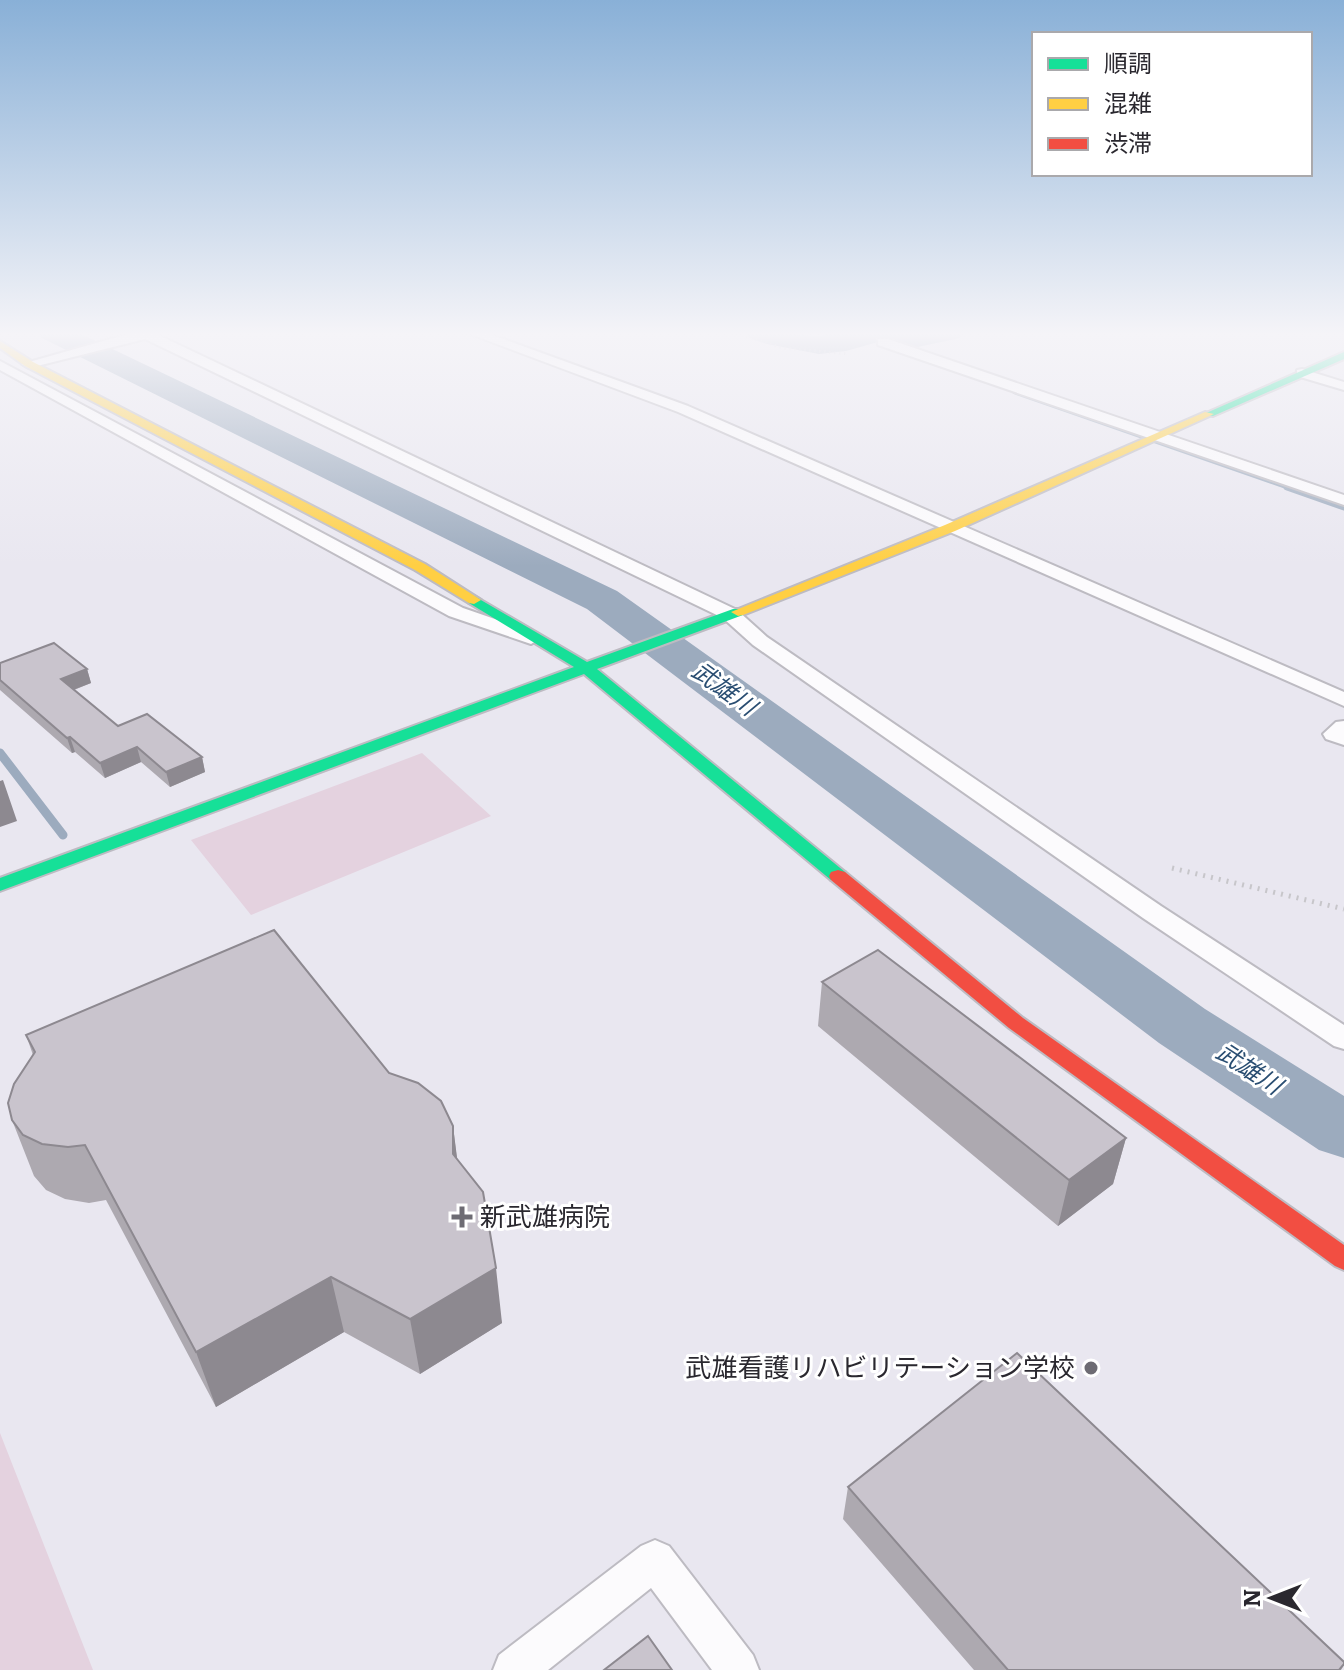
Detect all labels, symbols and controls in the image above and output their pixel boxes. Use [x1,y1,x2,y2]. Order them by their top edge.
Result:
legend [1032,32,1312,176]
text: 順調 [1104,44,1152,79]
text: 混雑 [1104,84,1152,119]
text: 渋滞 [1104,124,1152,159]
water label: 武雄川 [686,652,767,724]
water label: 武雄川 [1211,1033,1293,1103]
place label: 新武雄病院 [480,1195,610,1234]
marker: 新武雄病院 [451,1206,473,1228]
place label: 武雄看護リハビリテーション学校 [686,1346,1075,1385]
marker: 武雄看護リハビリテーション学校 [1082,1359,1100,1377]
north arrow [1232,1558,1312,1638]
text: N [1234,1589,1267,1607]

